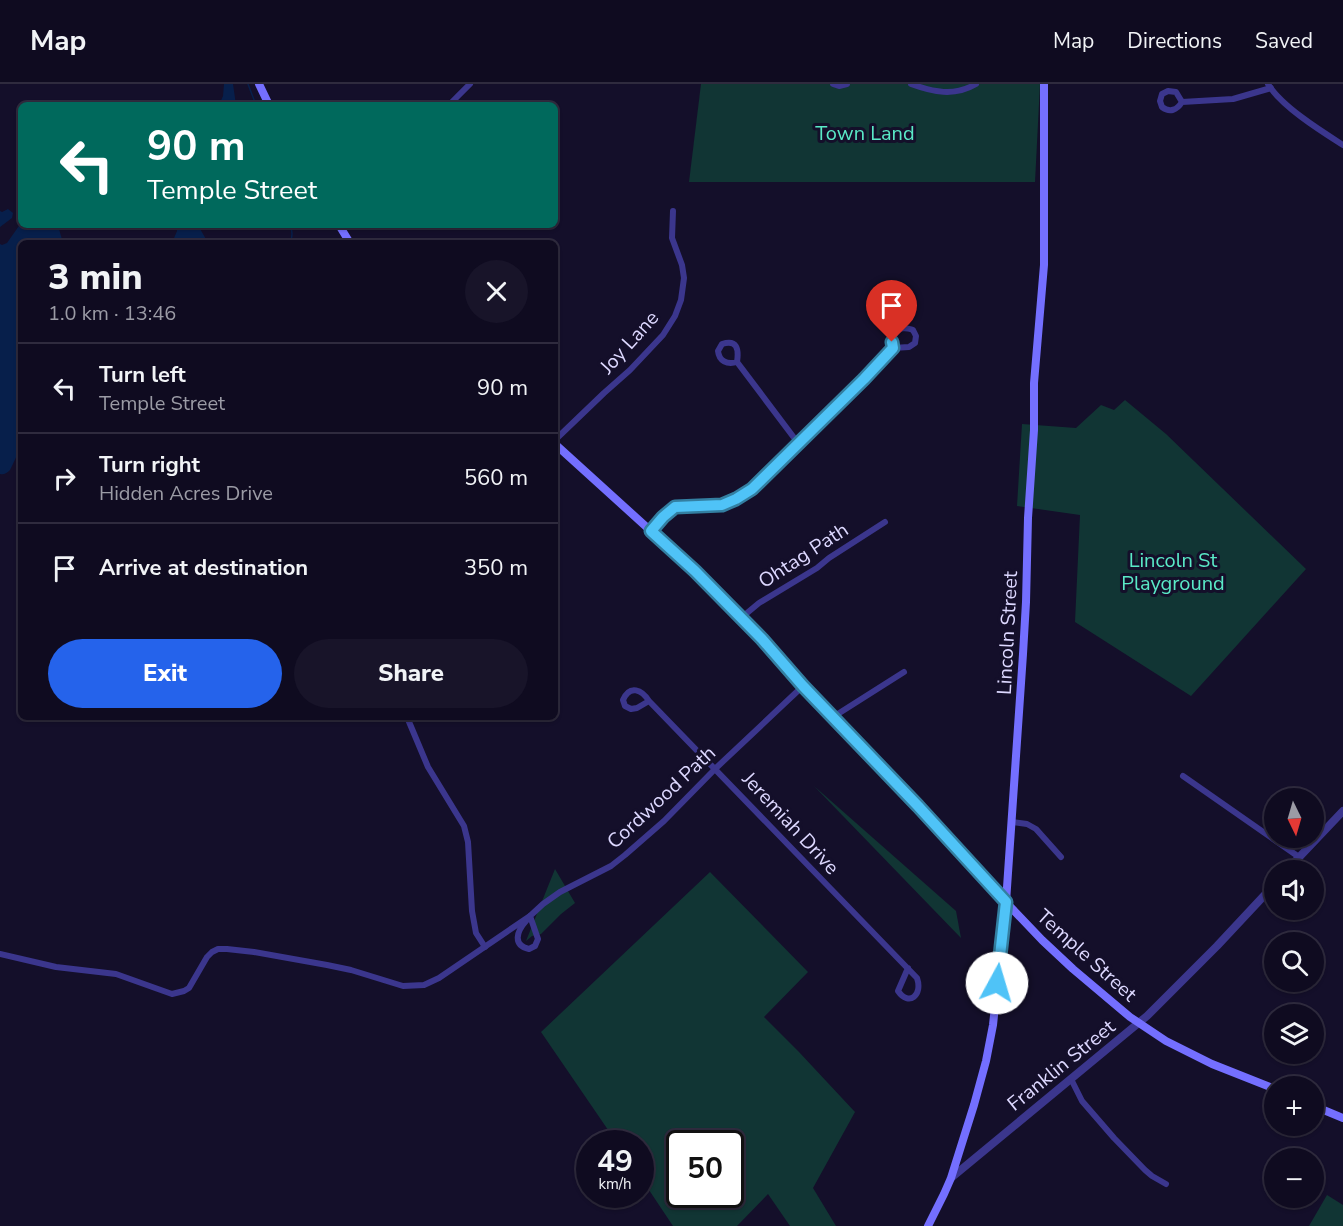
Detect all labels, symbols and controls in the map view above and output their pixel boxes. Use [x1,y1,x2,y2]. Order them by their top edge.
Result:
text: Map [30,22,86,60]
text: Map [1053,27,1094,55]
text: Directions [1127,27,1222,55]
text: Saved [1255,27,1313,55]
text: 90 m [147,118,246,175]
park label: Town Land [815,120,915,147]
icon: left [48,126,126,204]
text: Temple Street [147,172,317,209]
text: 3 min [48,253,143,302]
button: close [465,260,528,323]
pin [866,280,917,342]
icon: arrive [875,289,908,322]
text: 1.0 km · 13:46 [48,300,176,327]
street label: Joy Lane [593,305,665,380]
text: Turn left [99,360,186,390]
icon: left [48,372,81,405]
text: 90 m [477,373,528,403]
text: Temple Street [99,390,225,417]
text: Turn right [99,450,200,480]
icon: right [48,462,81,495]
text: 560 m [464,463,528,493]
text: Hidden Acres Drive [99,480,273,507]
street label: Ohtag Path [753,516,854,595]
park label: Lincoln St Playground [1121,547,1225,597]
icon: arrive [48,552,81,585]
text: Arrive at destination [99,553,308,583]
text: 350 m [464,553,528,583]
street label: Lincoln Street [991,569,1024,696]
button: Exit [48,639,282,708]
button: Share [294,639,528,708]
street label: Cordwood Path [601,740,722,855]
street label: Jeremiah Drive [735,765,845,880]
north arrow [1264,788,1324,848]
map controls [1264,788,1324,1208]
button: sound [1264,860,1324,920]
street label: Temple Street [1031,903,1143,1008]
button: search [1264,932,1324,992]
position arrow [965,951,1029,1015]
button: layers [1264,1004,1324,1064]
street label: Franklin Street [1002,1013,1122,1117]
button: + [1264,1076,1324,1136]
speed limit sign: 50 [666,1130,744,1208]
text: 49 [597,1141,633,1182]
button: − [1264,1148,1324,1208]
text: km/h [598,1174,632,1194]

